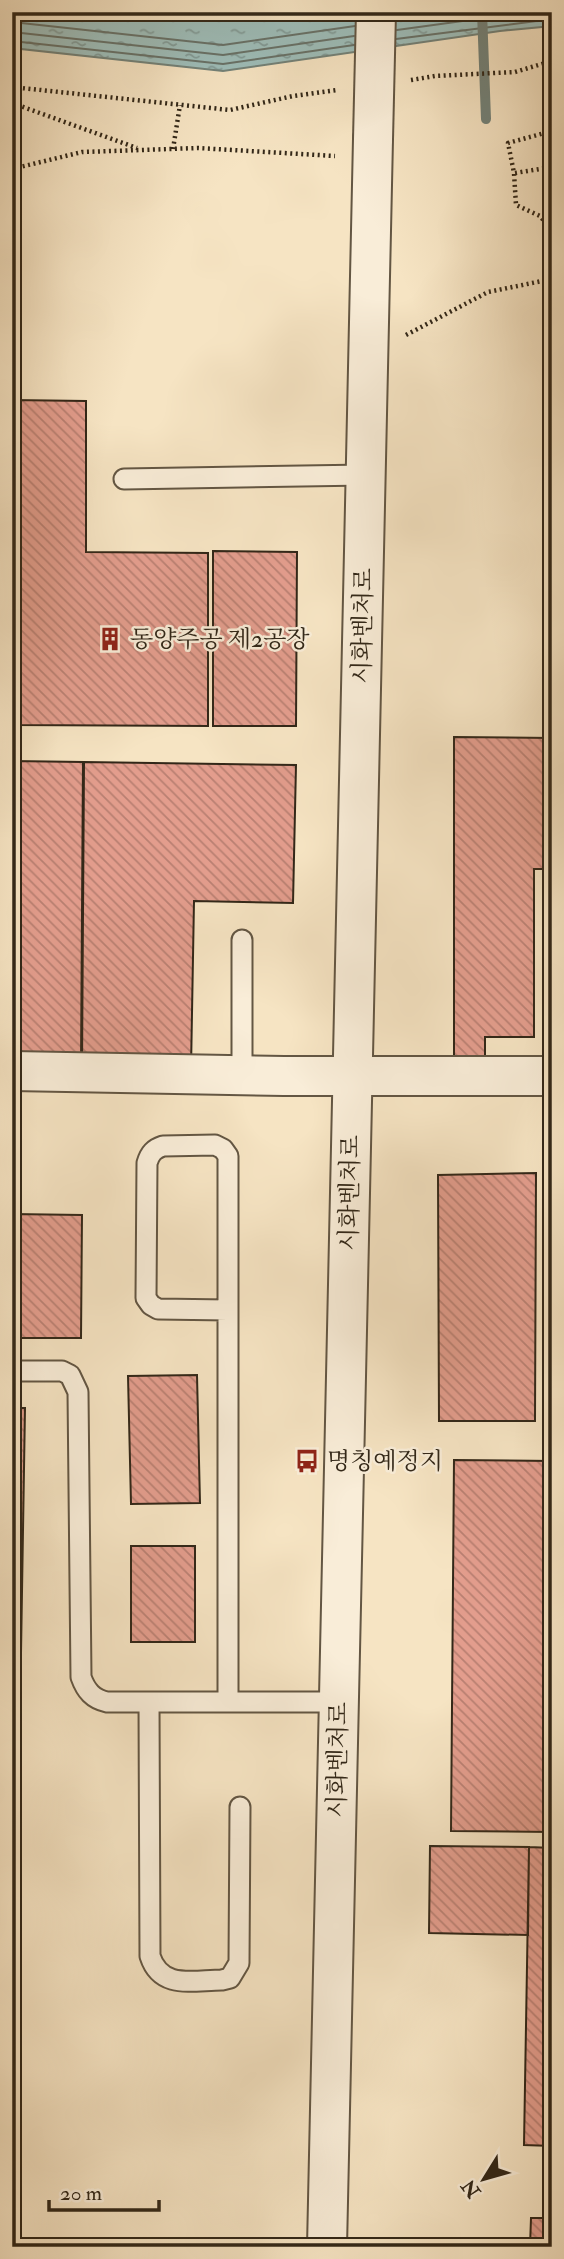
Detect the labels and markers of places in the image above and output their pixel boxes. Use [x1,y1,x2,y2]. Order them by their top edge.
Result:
place label: 동양주공 제2공장 [130,624,310,655]
building icon: 동양주공 제2공장 [96,625,124,653]
place label: 명칭예정지 [327,1446,443,1477]
bus stop icon: 명칭예정지 [293,1447,321,1475]

